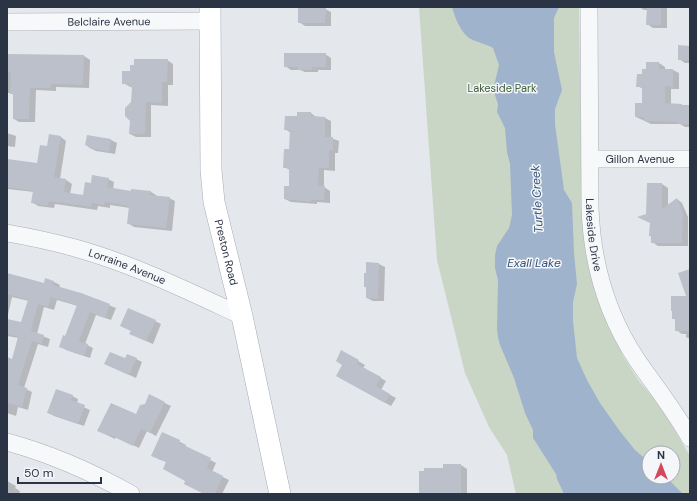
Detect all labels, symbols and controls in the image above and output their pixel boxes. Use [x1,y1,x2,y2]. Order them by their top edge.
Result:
street label: Belclaire Avenue [67,14,151,29]
park label: Lakeside Park [467,81,537,95]
street label: Gillon Avenue [605,152,675,166]
water label: Turtle Creek [527,164,547,233]
street label: Lakeside Drive [583,198,605,273]
street label: Preston Road [212,218,241,287]
street label: Lorraine Avenue [87,245,168,287]
water label: Exall Lake [507,255,561,271]
north arrow [641,445,681,485]
text: N [657,448,665,462]
scale bar [18,459,101,485]
text: 50 m [24,465,53,481]

